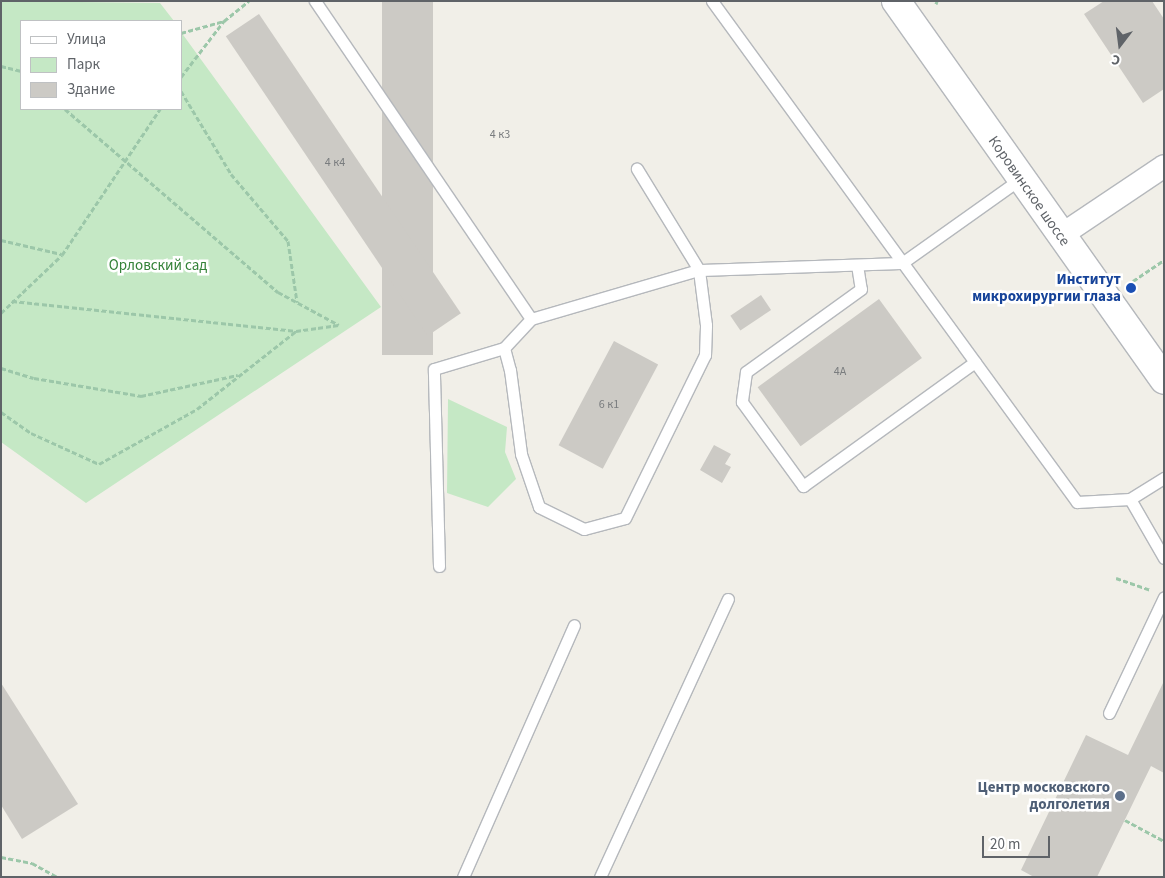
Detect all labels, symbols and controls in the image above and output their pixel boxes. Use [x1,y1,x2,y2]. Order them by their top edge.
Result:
legend [20,20,182,110]
north arrow [1095,20,1145,70]
text: Улица [67,29,106,50]
text: С [1110,49,1123,70]
text: Парк [67,54,100,75]
text: Здание [67,79,115,100]
house number: 4 к3 [490,128,510,142]
street label: Коровинское шоссе [984,133,1074,249]
house number: 4 к4 [325,156,345,170]
park label: Орловский сад [109,257,207,275]
place label: Институт микрохирургии глаза [972,270,1121,305]
marker: Институт микрохирургии глаза [1125,282,1137,294]
house number: 4А [834,365,846,379]
house number: 6 к1 [599,398,619,412]
place label: Центр московского долголетия [977,778,1110,813]
marker: Центр московского долголетия [1114,790,1126,802]
scale bar [985,826,1052,858]
text: 20 m [990,834,1020,855]

